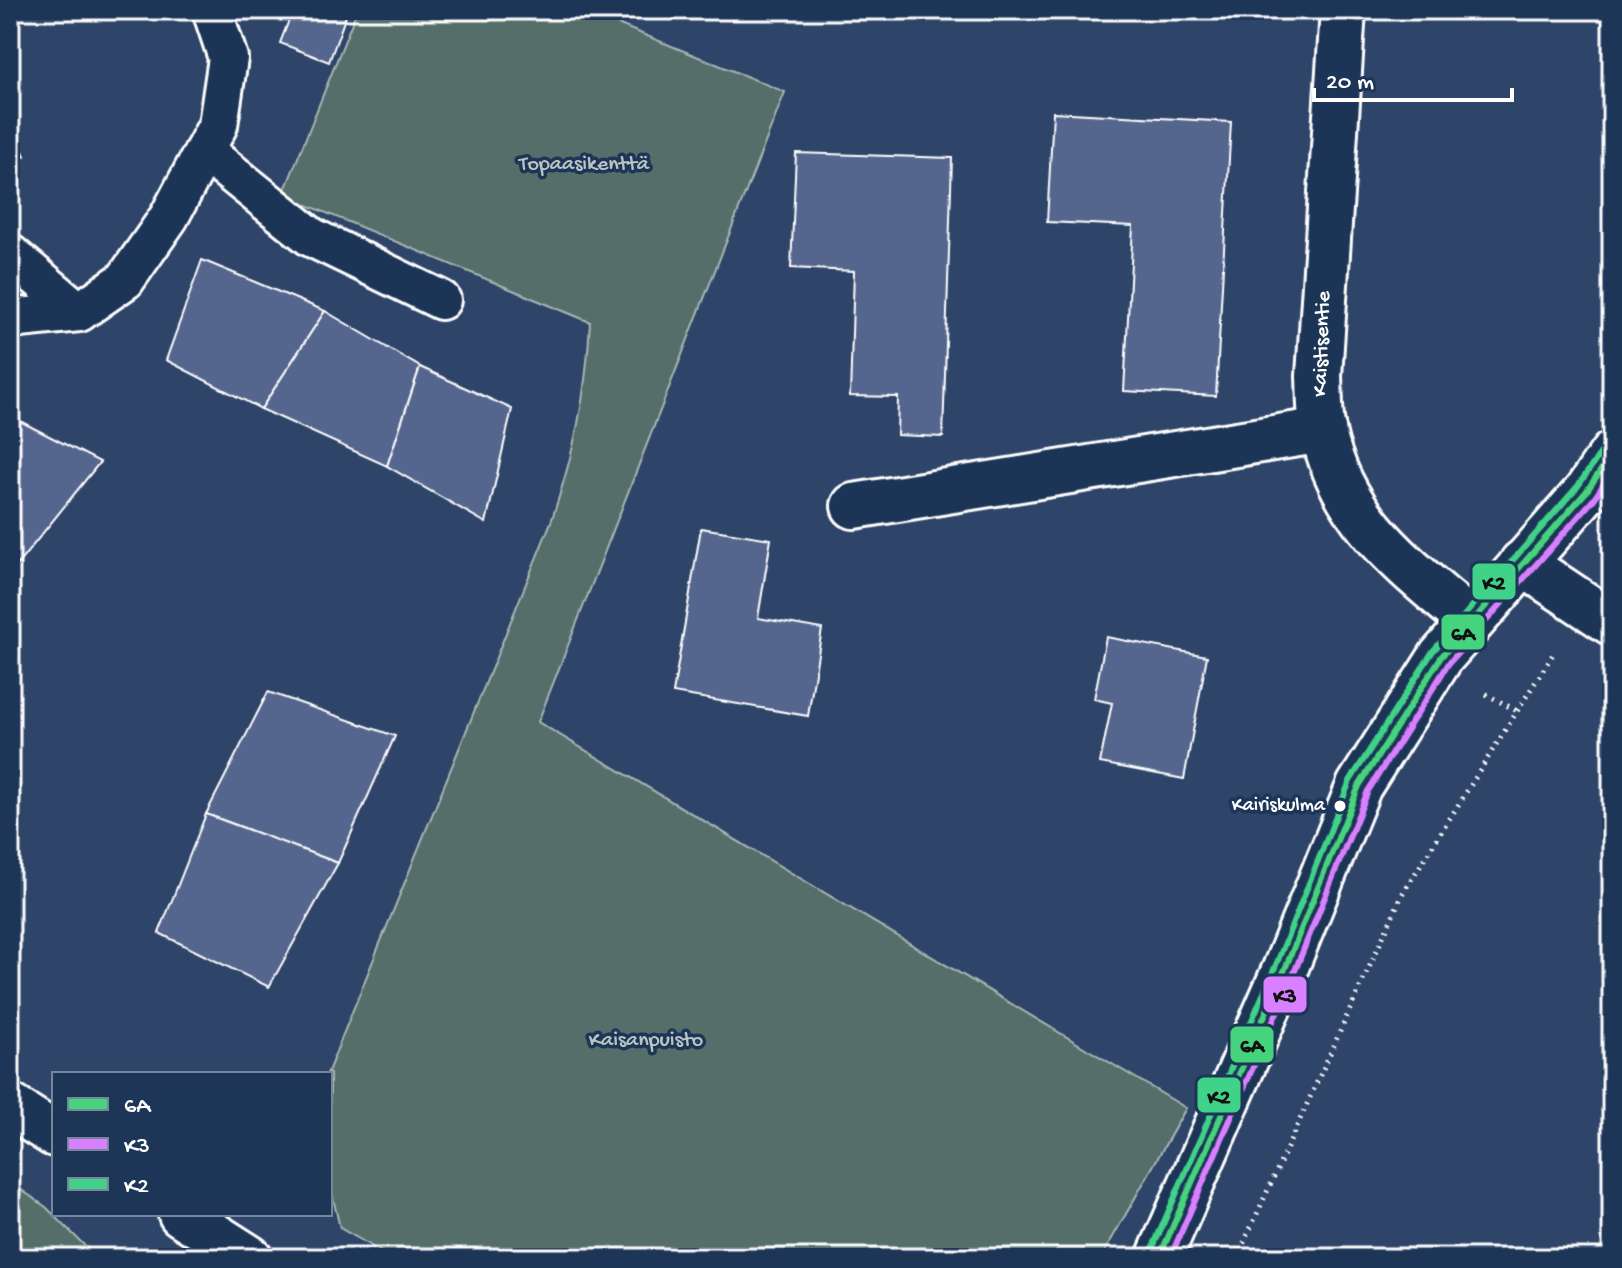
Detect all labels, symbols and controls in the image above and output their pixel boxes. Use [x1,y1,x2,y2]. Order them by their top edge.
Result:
scale bar [1314,52,1512,102]
text: 20 m [1326,69,1374,98]
park label: Topaasikenttä [517,152,650,178]
street label: Kaistisentie [1308,290,1338,397]
line badge: K2 [1471,562,1517,601]
text: K2 [1482,572,1506,598]
line badge: 6A [1440,613,1486,651]
text: 6A [1451,623,1477,649]
place label: Kairiskulma [1232,795,1326,818]
marker: Kairiskulma [1332,798,1348,814]
line badge: K3 [1262,975,1308,1014]
text: K3 [1272,985,1297,1011]
line badge: 6A [1229,1025,1275,1064]
park label: Kaisanpuisto [589,1028,703,1054]
text: 6A [1240,1035,1266,1061]
legend [52,1072,332,1216]
line badge: K2 [1196,1076,1242,1114]
text: K2 [1207,1086,1231,1112]
text: 6A [124,1093,152,1122]
text: K3 [124,1133,150,1162]
text: K2 [124,1173,149,1202]

